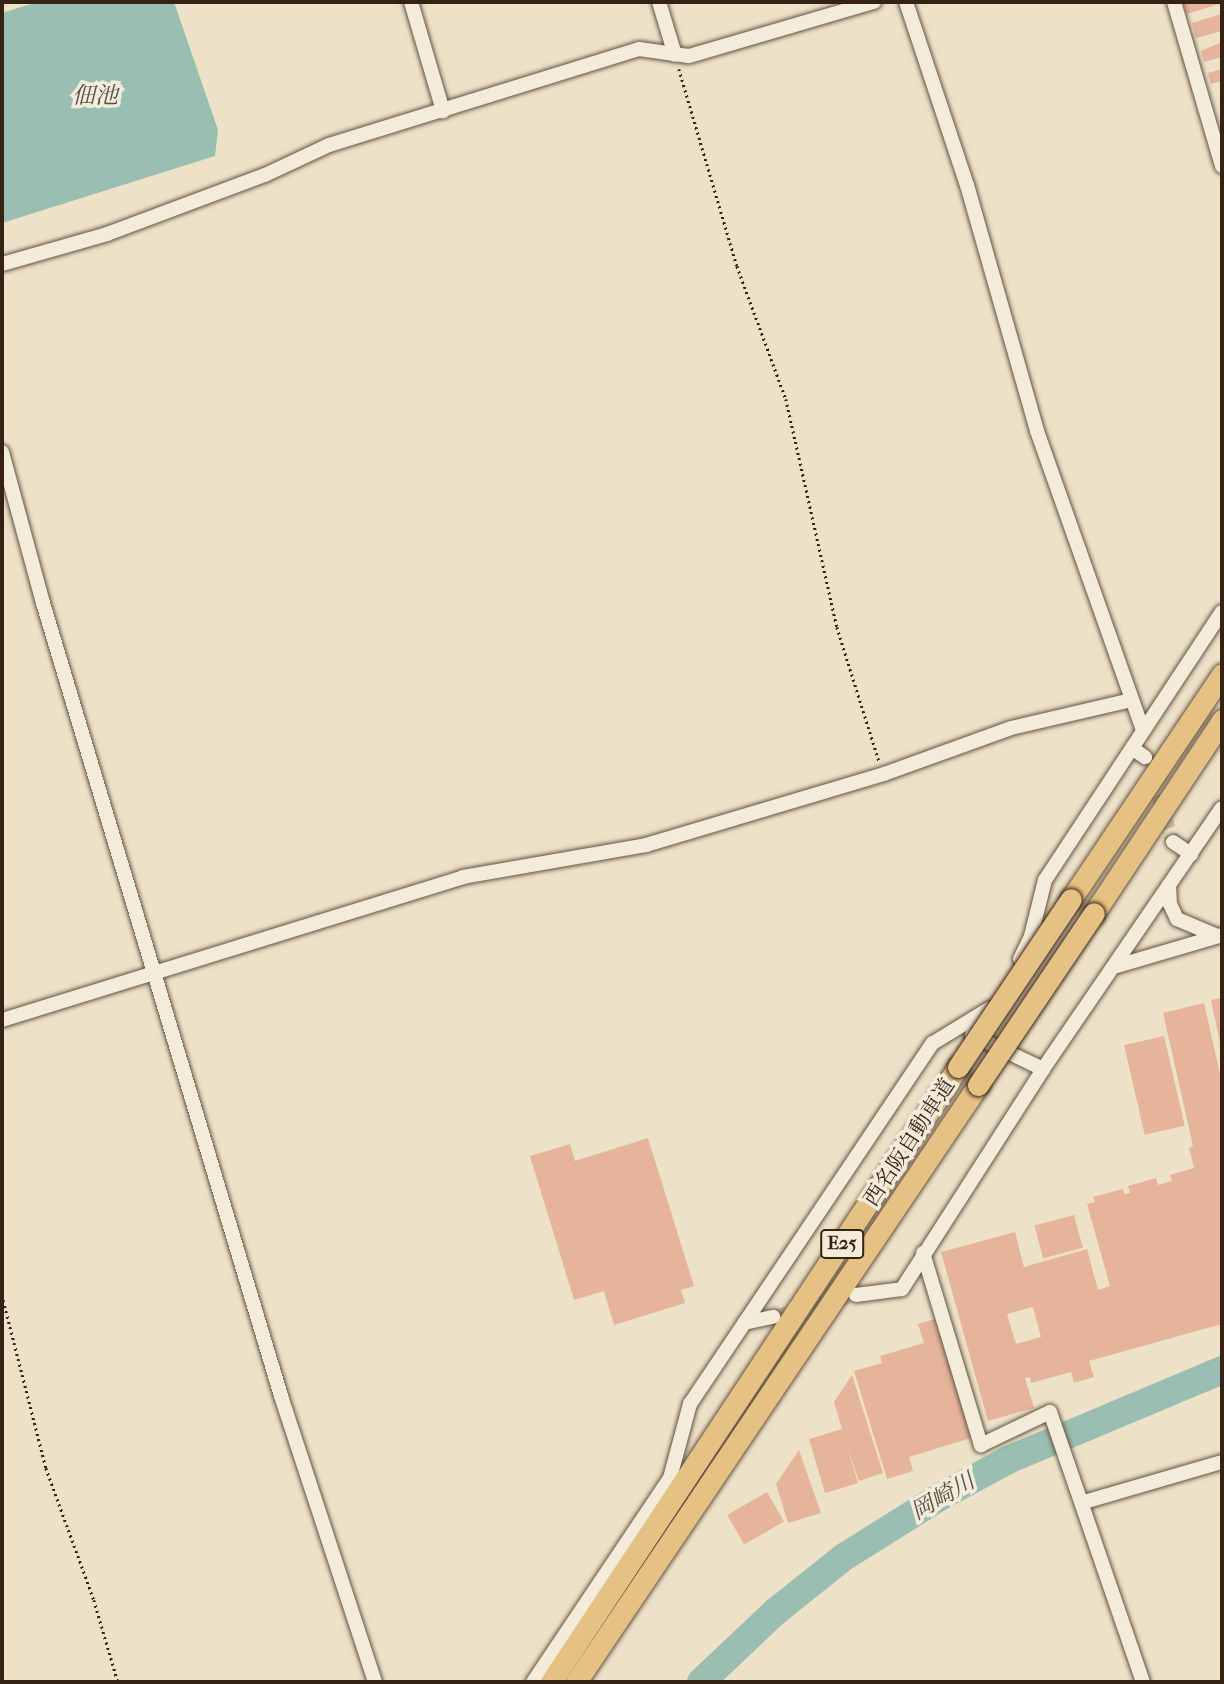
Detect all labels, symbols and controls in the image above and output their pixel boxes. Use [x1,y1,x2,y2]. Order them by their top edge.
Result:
water label: 佃池 [72,82,118,110]
street label: 西名阪自動車道 [858,1073,960,1211]
road number: E25 [819,1228,865,1260]
water label: 岡崎川 [906,1468,980,1526]

